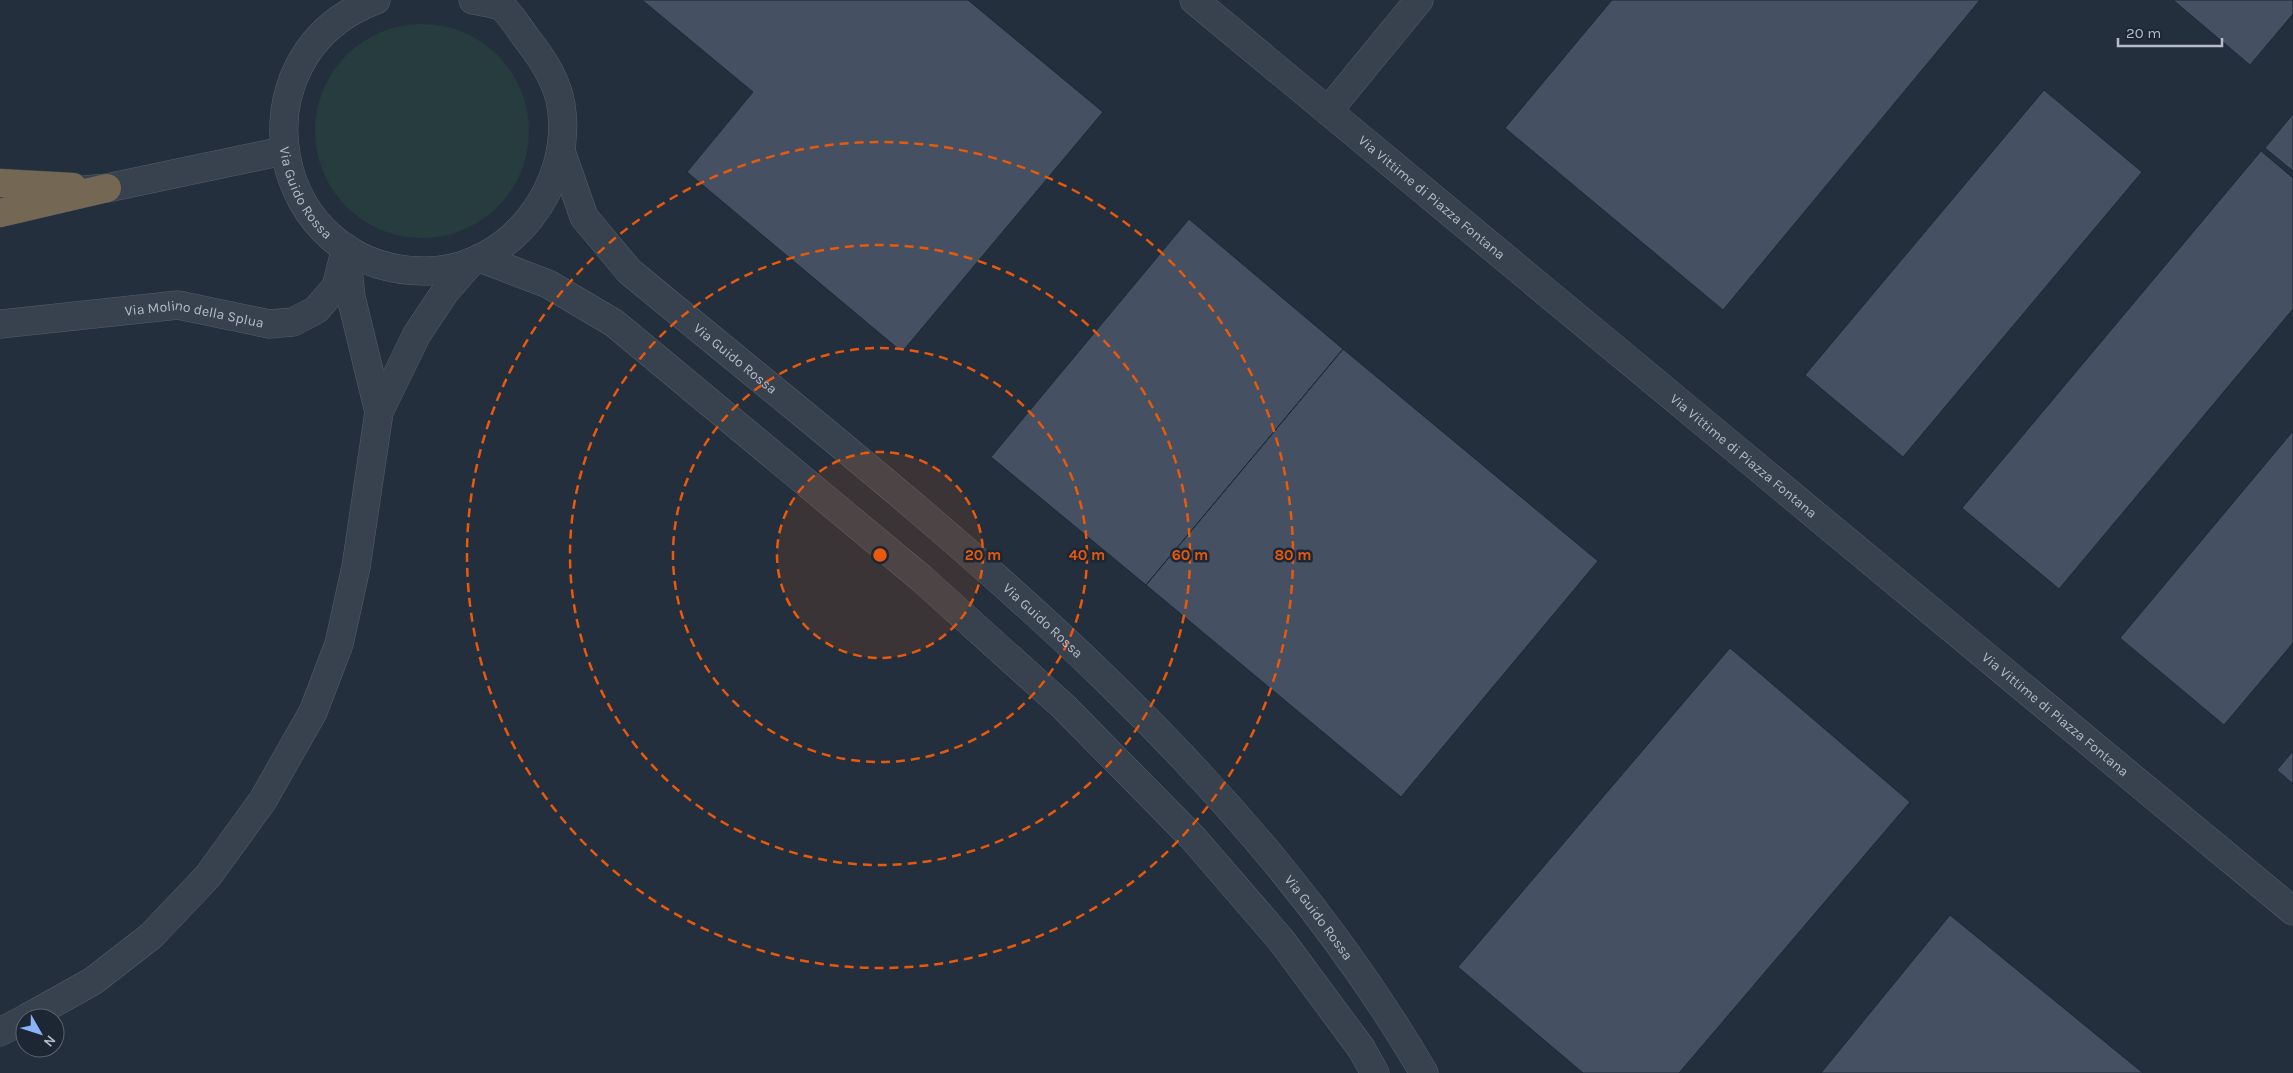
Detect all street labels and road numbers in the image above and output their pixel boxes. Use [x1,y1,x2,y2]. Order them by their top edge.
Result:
street label: Via Vittime di Piazza Fontana [1355,132,1508,263]
street label: Via Guido Rossa [276,145,336,243]
street label: Via Molino della Splua [124,297,265,332]
street label: Via Guido Rossa [690,320,780,398]
street label: Via Vittime di Piazza Fontana [1667,390,1820,522]
street label: Via Guido Rossa [999,580,1086,662]
street label: Via Vittime di Piazza Fontana [1978,649,2132,780]
street label: Via Guido Rossa [1281,872,1356,964]

